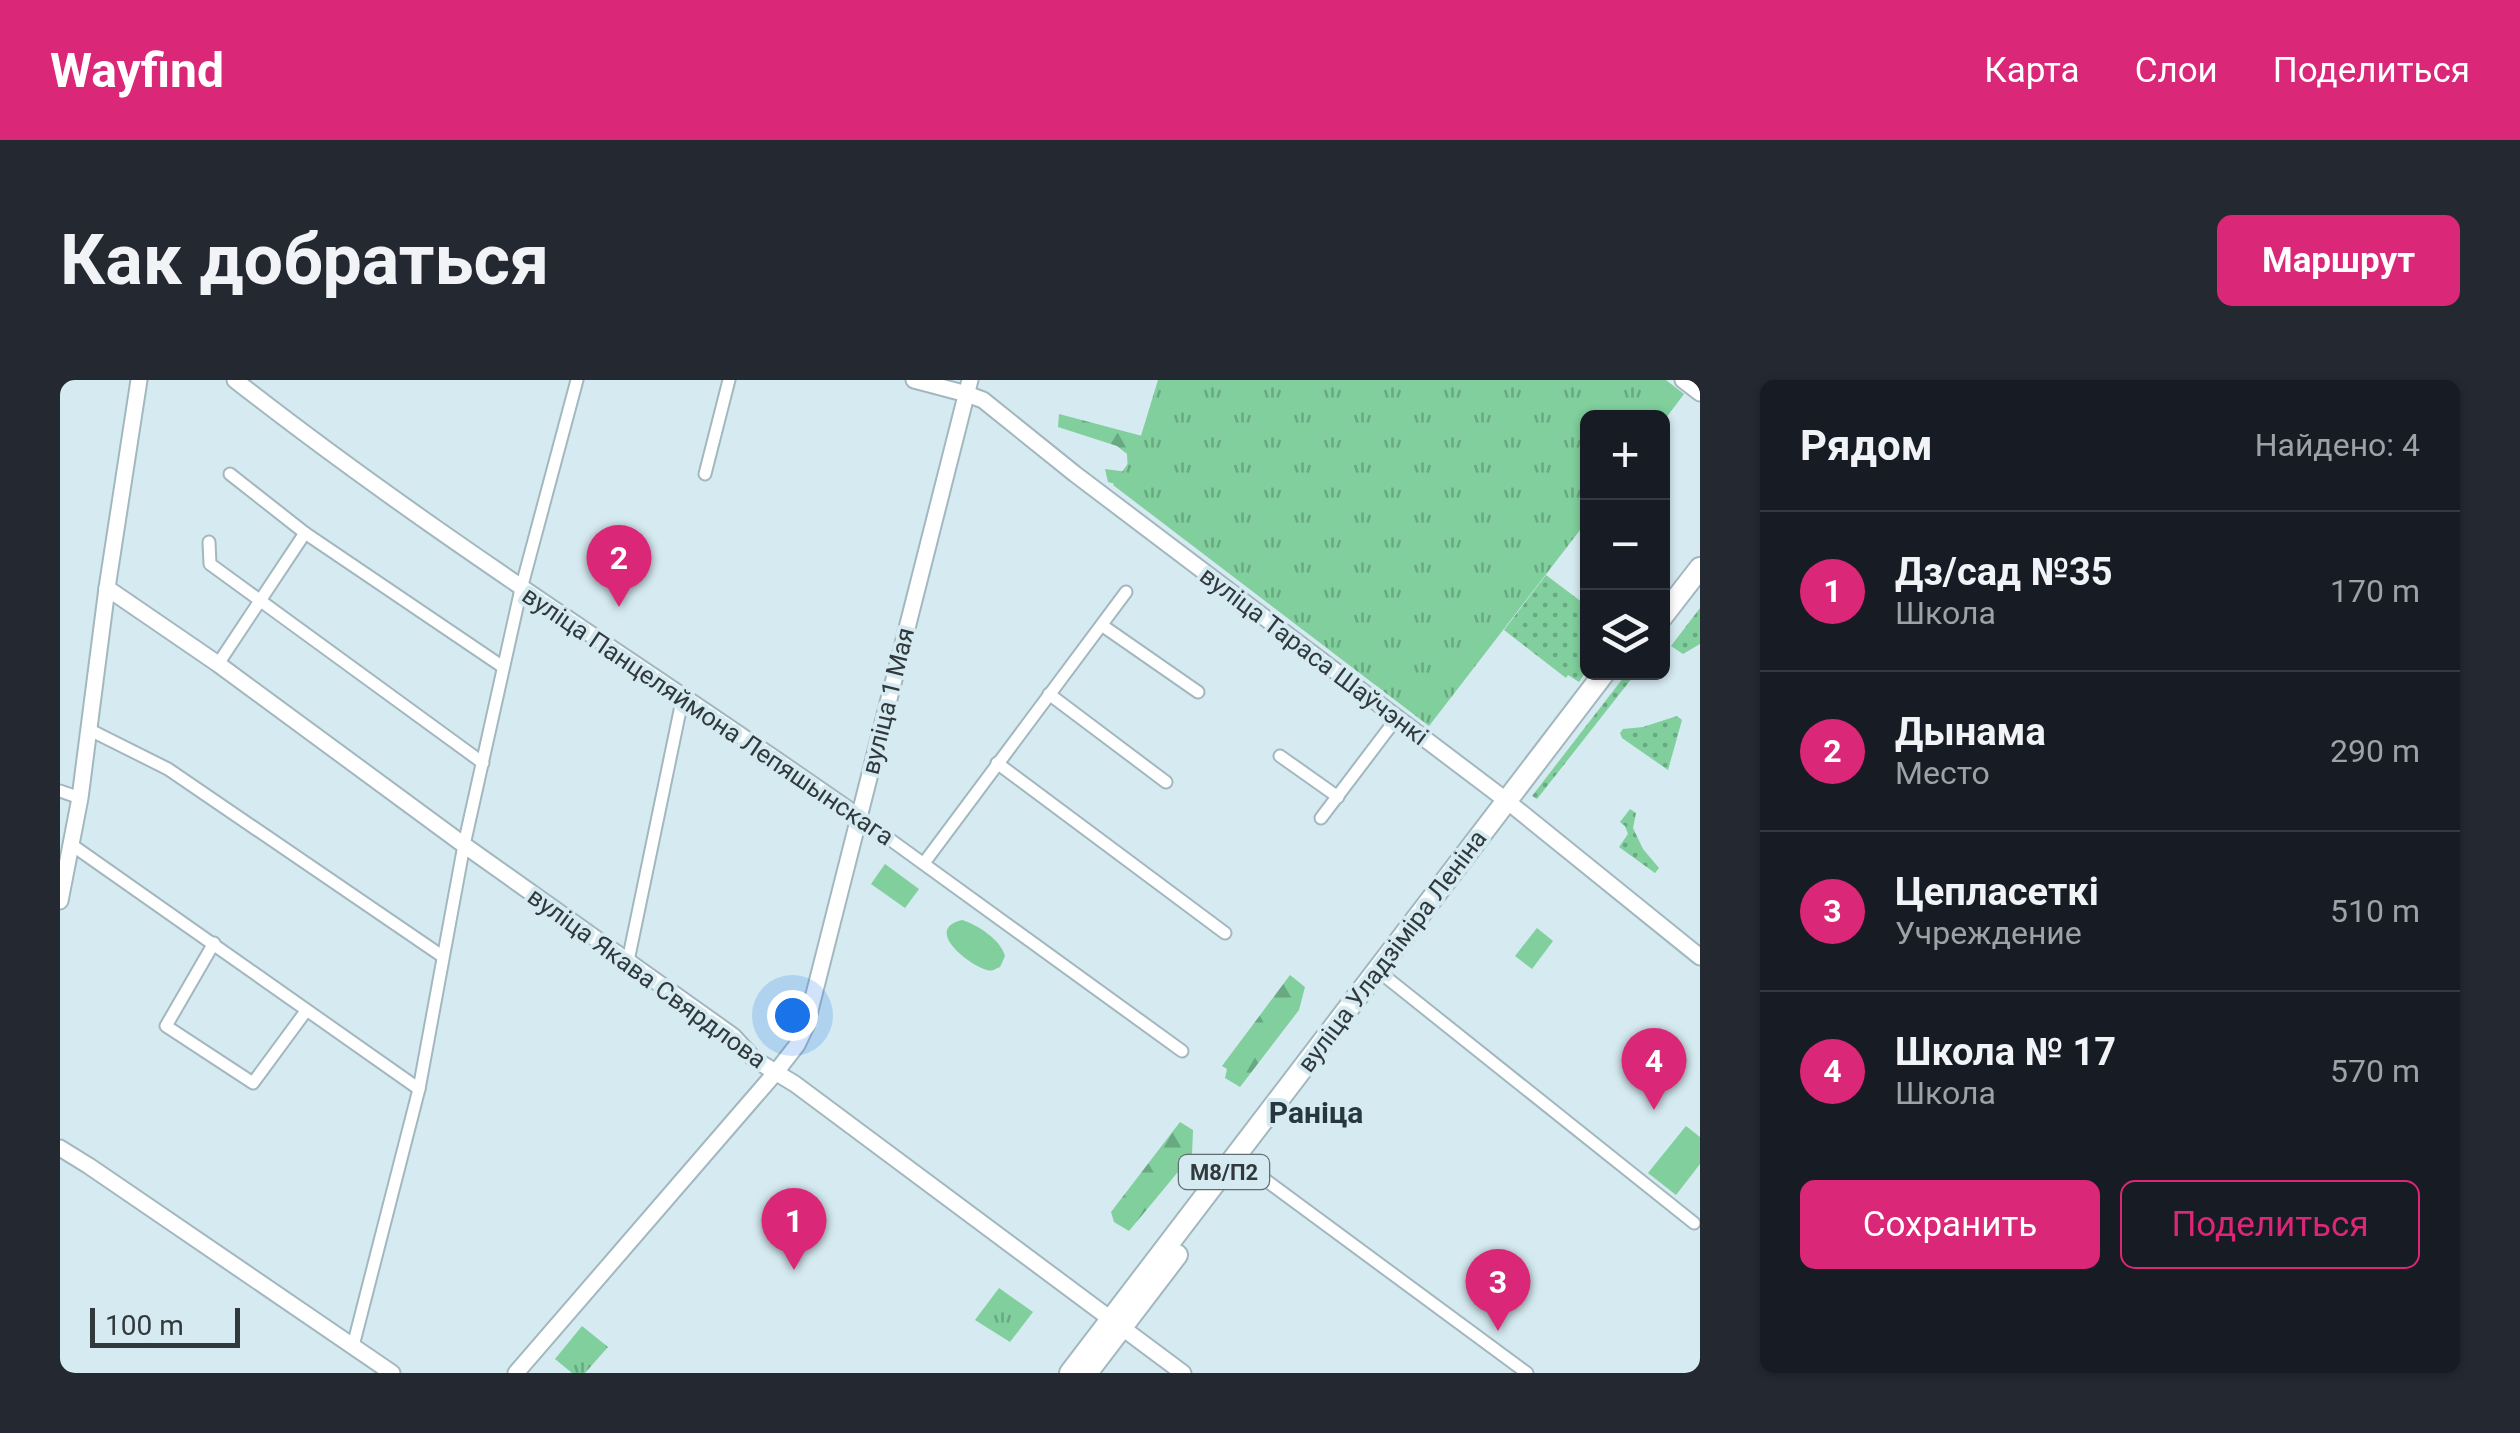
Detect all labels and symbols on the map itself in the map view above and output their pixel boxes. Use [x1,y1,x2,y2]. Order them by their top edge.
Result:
pin: 2 [586,524,652,607]
street label: вуліца Тараса Шаўчэнкі [1194,561,1434,751]
street label: вуліца Панцеляймона Лепяшынскага [517,580,899,852]
street label: вуліца 1 Мая [856,625,920,777]
street label: вуліца Уладзіміра Леніна [1292,824,1492,1078]
street label: вуліца Якава Свярдлова [522,882,772,1074]
your location [767,990,818,1041]
pin: 4 [1622,1028,1686,1110]
district label: Раніца [1269,1095,1363,1130]
road number: М8/П2 [1179,1155,1269,1189]
pin: 1 [762,1188,826,1270]
pin: 3 [1466,1248,1530,1331]
scale bar [90,1303,240,1348]

